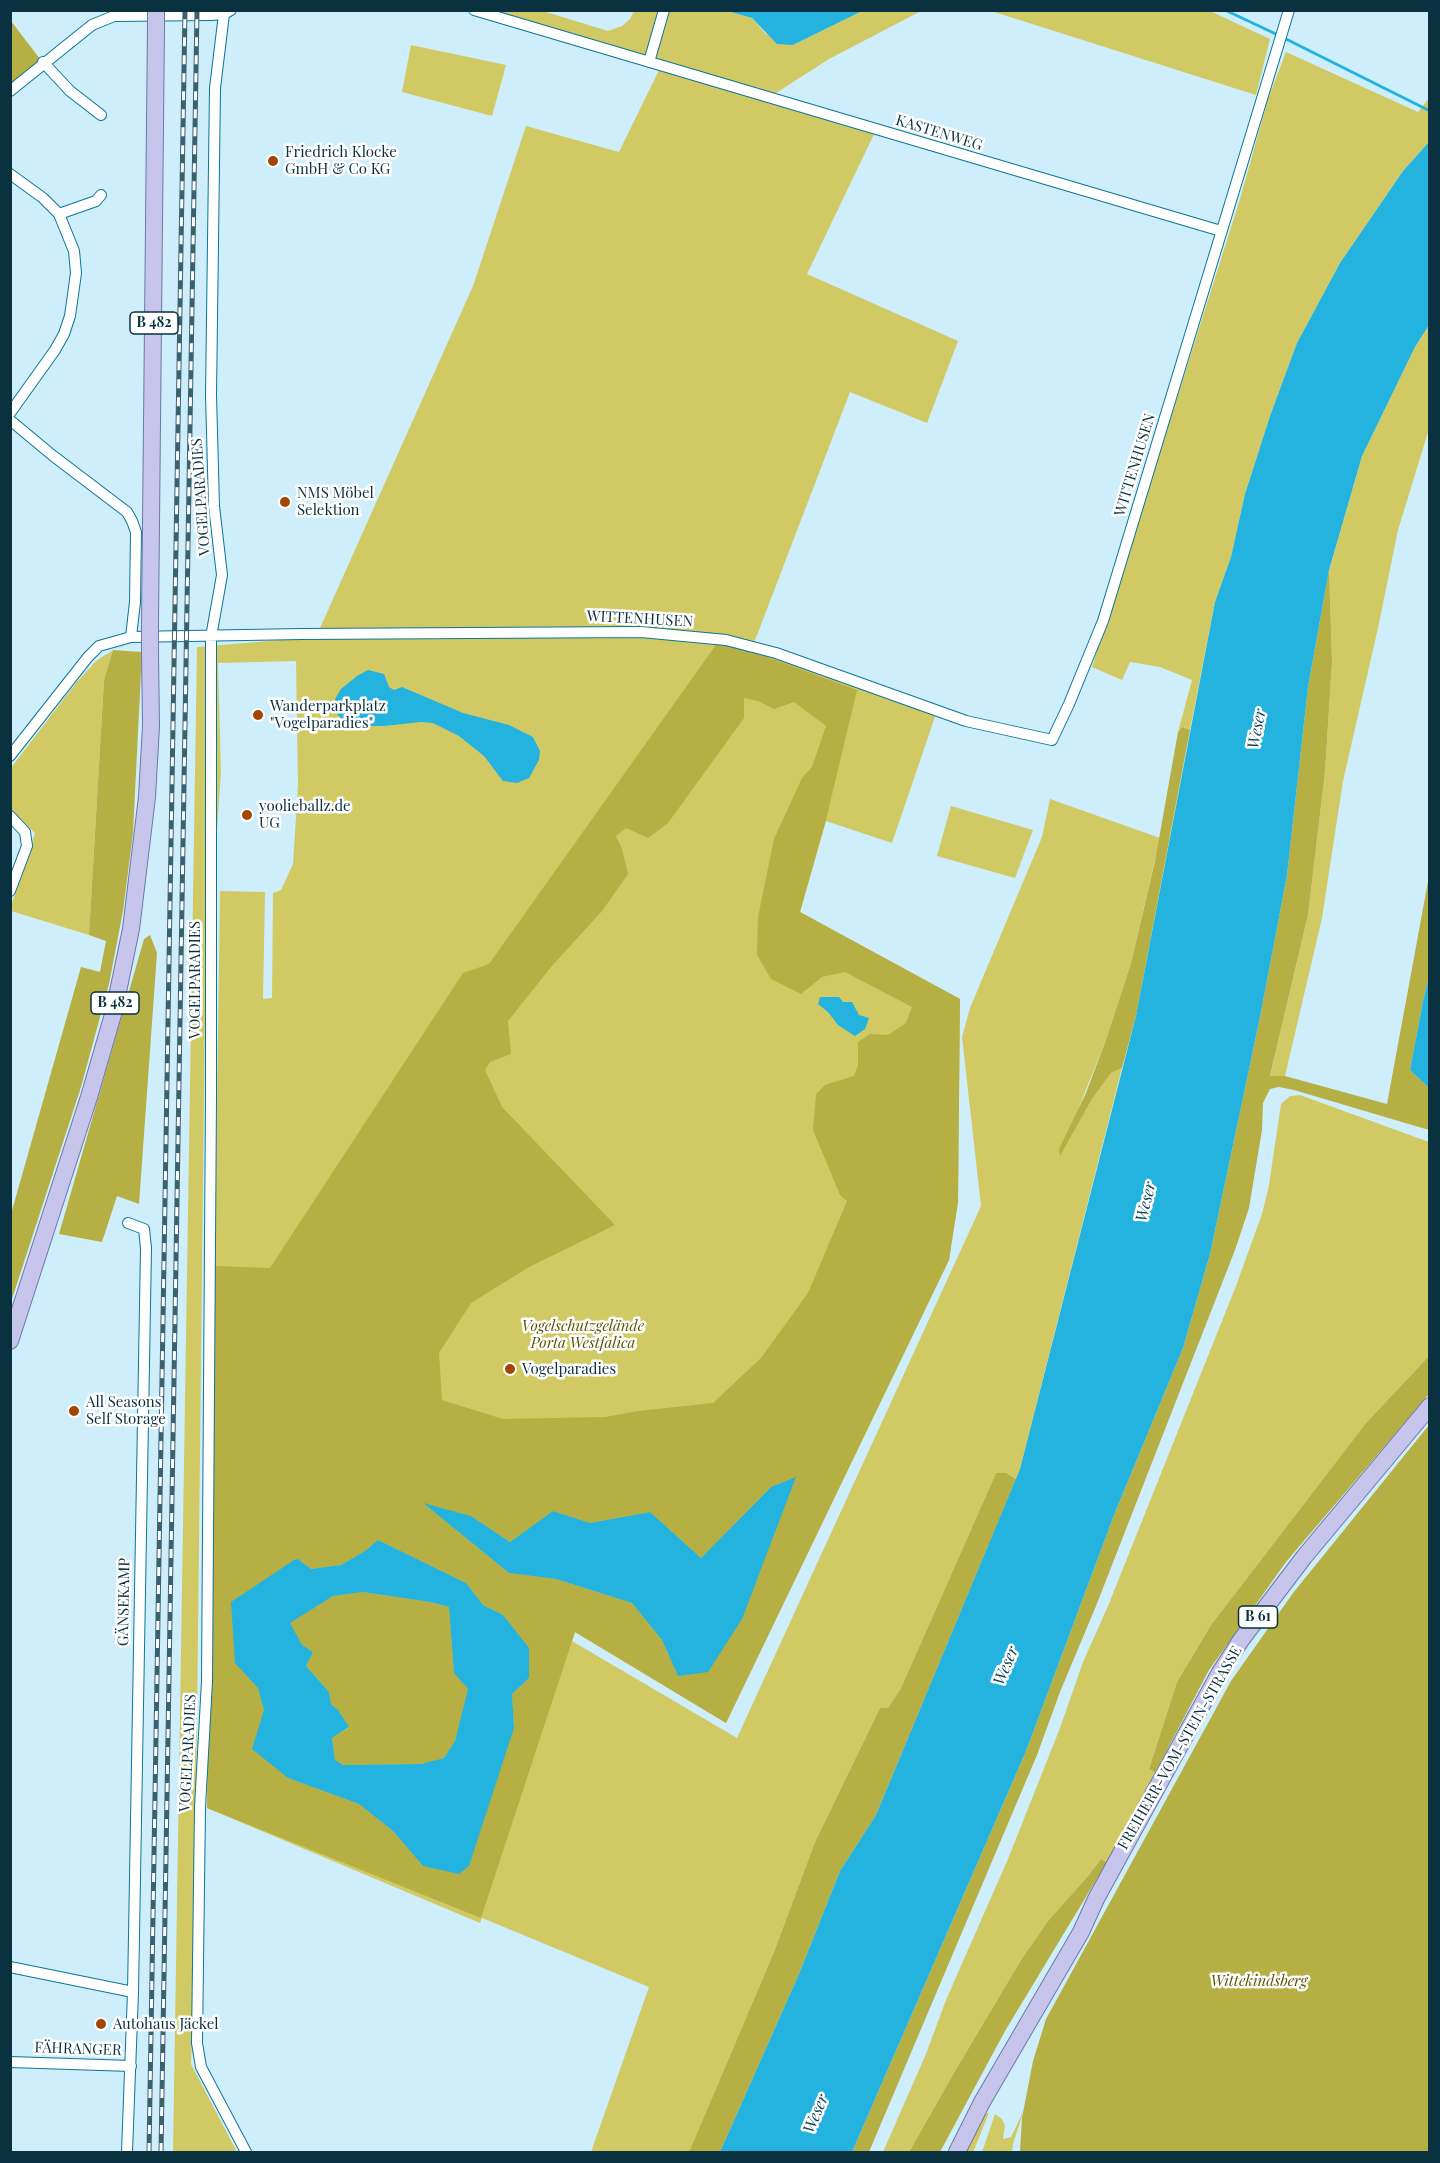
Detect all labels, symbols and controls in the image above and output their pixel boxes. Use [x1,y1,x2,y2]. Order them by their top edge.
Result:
street label: KASTENWEG [893,111,985,155]
place label: Friedrich Klocke GmbH & Co KG [285,143,397,178]
marker: Friedrich Klocke GmbH & Co KG [266,154,280,168]
road number: B 482 [130,312,178,334]
street label: WITTENHUSEN [1111,411,1159,519]
street label: VOGELPARADIES [188,438,214,556]
place label: NMS Möbel Selektion [297,484,374,519]
marker: NMS Möbel Selektion [278,495,292,509]
street label: WITTENHUSEN [586,607,694,631]
place label: Wanderparkplatz "Vogelparadies" [270,697,386,732]
water label: Weser [1244,707,1270,751]
marker: Wanderparkplatz "Vogelparadies" [251,708,265,722]
place label: yoolieballz.de UG [259,797,351,832]
marker: yoolieballz.de UG [240,808,254,822]
street label: VOGELPARADIES [186,921,204,1039]
road number: B 482 [91,992,139,1014]
water label: Weser [1132,1180,1160,1224]
park label: Vogelschutzgelände Porta Westfalica [522,1317,644,1352]
place label: Vogelparadies [522,1360,616,1378]
marker: Vogelparadies [503,1362,517,1376]
place label: All Seasons Self Storage [86,1393,166,1428]
marker: All Seasons Self Storage [67,1404,81,1418]
street label: GÄNSEKAMP [114,1558,134,1646]
road number: B 61 [1238,1606,1278,1628]
street label: FREIHERR-VOM-STEIN-STRASSE [1114,1643,1246,1853]
water label: Weser [989,1644,1023,1688]
street label: VOGELPARADIES [176,1694,200,1812]
park label: Wittekindsberg [1211,1972,1307,1990]
place label: Autohaus Jäckel [113,2015,219,2033]
marker: Autohaus Jäckel [94,2017,108,2031]
street label: FÄHRANGER [34,2038,122,2060]
water label: Weser [799,2092,833,2136]

